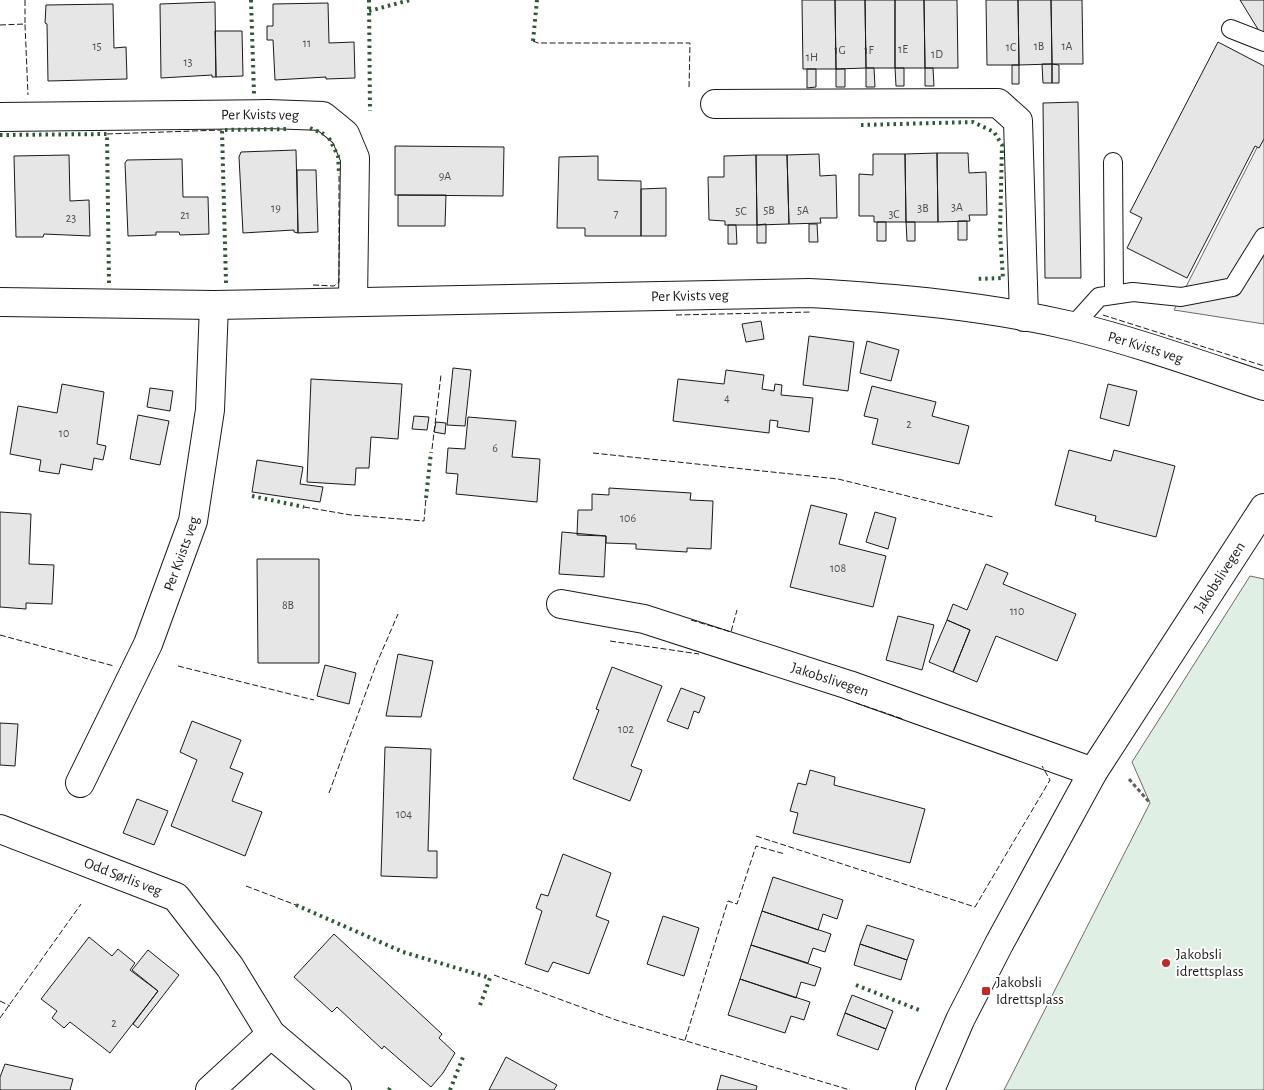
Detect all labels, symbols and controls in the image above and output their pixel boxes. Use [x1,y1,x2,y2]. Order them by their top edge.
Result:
house number: 11 [303,37,311,49]
house number: 15 [92,40,102,52]
house number: 1B [1034,40,1044,52]
house number: 1A [1061,40,1073,52]
house number: 1C [1006,41,1016,53]
house number: 1E [898,43,908,55]
house number: 1G [834,44,846,56]
house number: 1F [864,44,874,56]
house number: 1D [931,48,943,60]
house number: 1H [806,51,818,63]
house number: 13 [183,56,193,68]
street label: Per Kvists veg [221,107,300,123]
house number: 9A [439,170,451,182]
house number: 3A [951,201,963,213]
house number: 19 [271,202,281,214]
house number: 3B [917,202,929,214]
house number: 5B [763,204,775,216]
house number: 5A [797,204,809,216]
house number: 5C [735,205,747,217]
house number: 7 [613,207,619,219]
house number: 3C [888,208,900,220]
house number: 21 [180,209,190,221]
house number: 23 [66,212,76,224]
street label: Per Kvists veg [651,288,730,304]
street label: Per Kvists veg [1106,329,1186,367]
house number: 4 [724,392,730,404]
house number: 2 [906,418,912,430]
house number: 10 [59,427,69,439]
house number: 6 [492,442,498,454]
house number: 106 [620,512,636,524]
street label: Per Kvists veg [161,515,202,593]
street label: Jakobslivegen [1192,539,1248,615]
house number: 108 [830,562,846,574]
house number: 8B [282,599,294,611]
house number: 110 [1010,605,1024,617]
street label: Jakobslivegen [789,660,871,699]
house number: 102 [618,723,634,735]
house number: 104 [396,808,412,820]
street label: Odd Sørlis veg [82,855,165,899]
place label: Jakobsli idrettsplass [1176,947,1244,979]
marker: Jakobsli idrettsplass [1160,957,1172,969]
place label: Jakobsli Idrettsplass [996,975,1064,1007]
marker: Jakobsli Idrettsplass [980,985,992,997]
house number: 2 [111,1017,117,1029]

